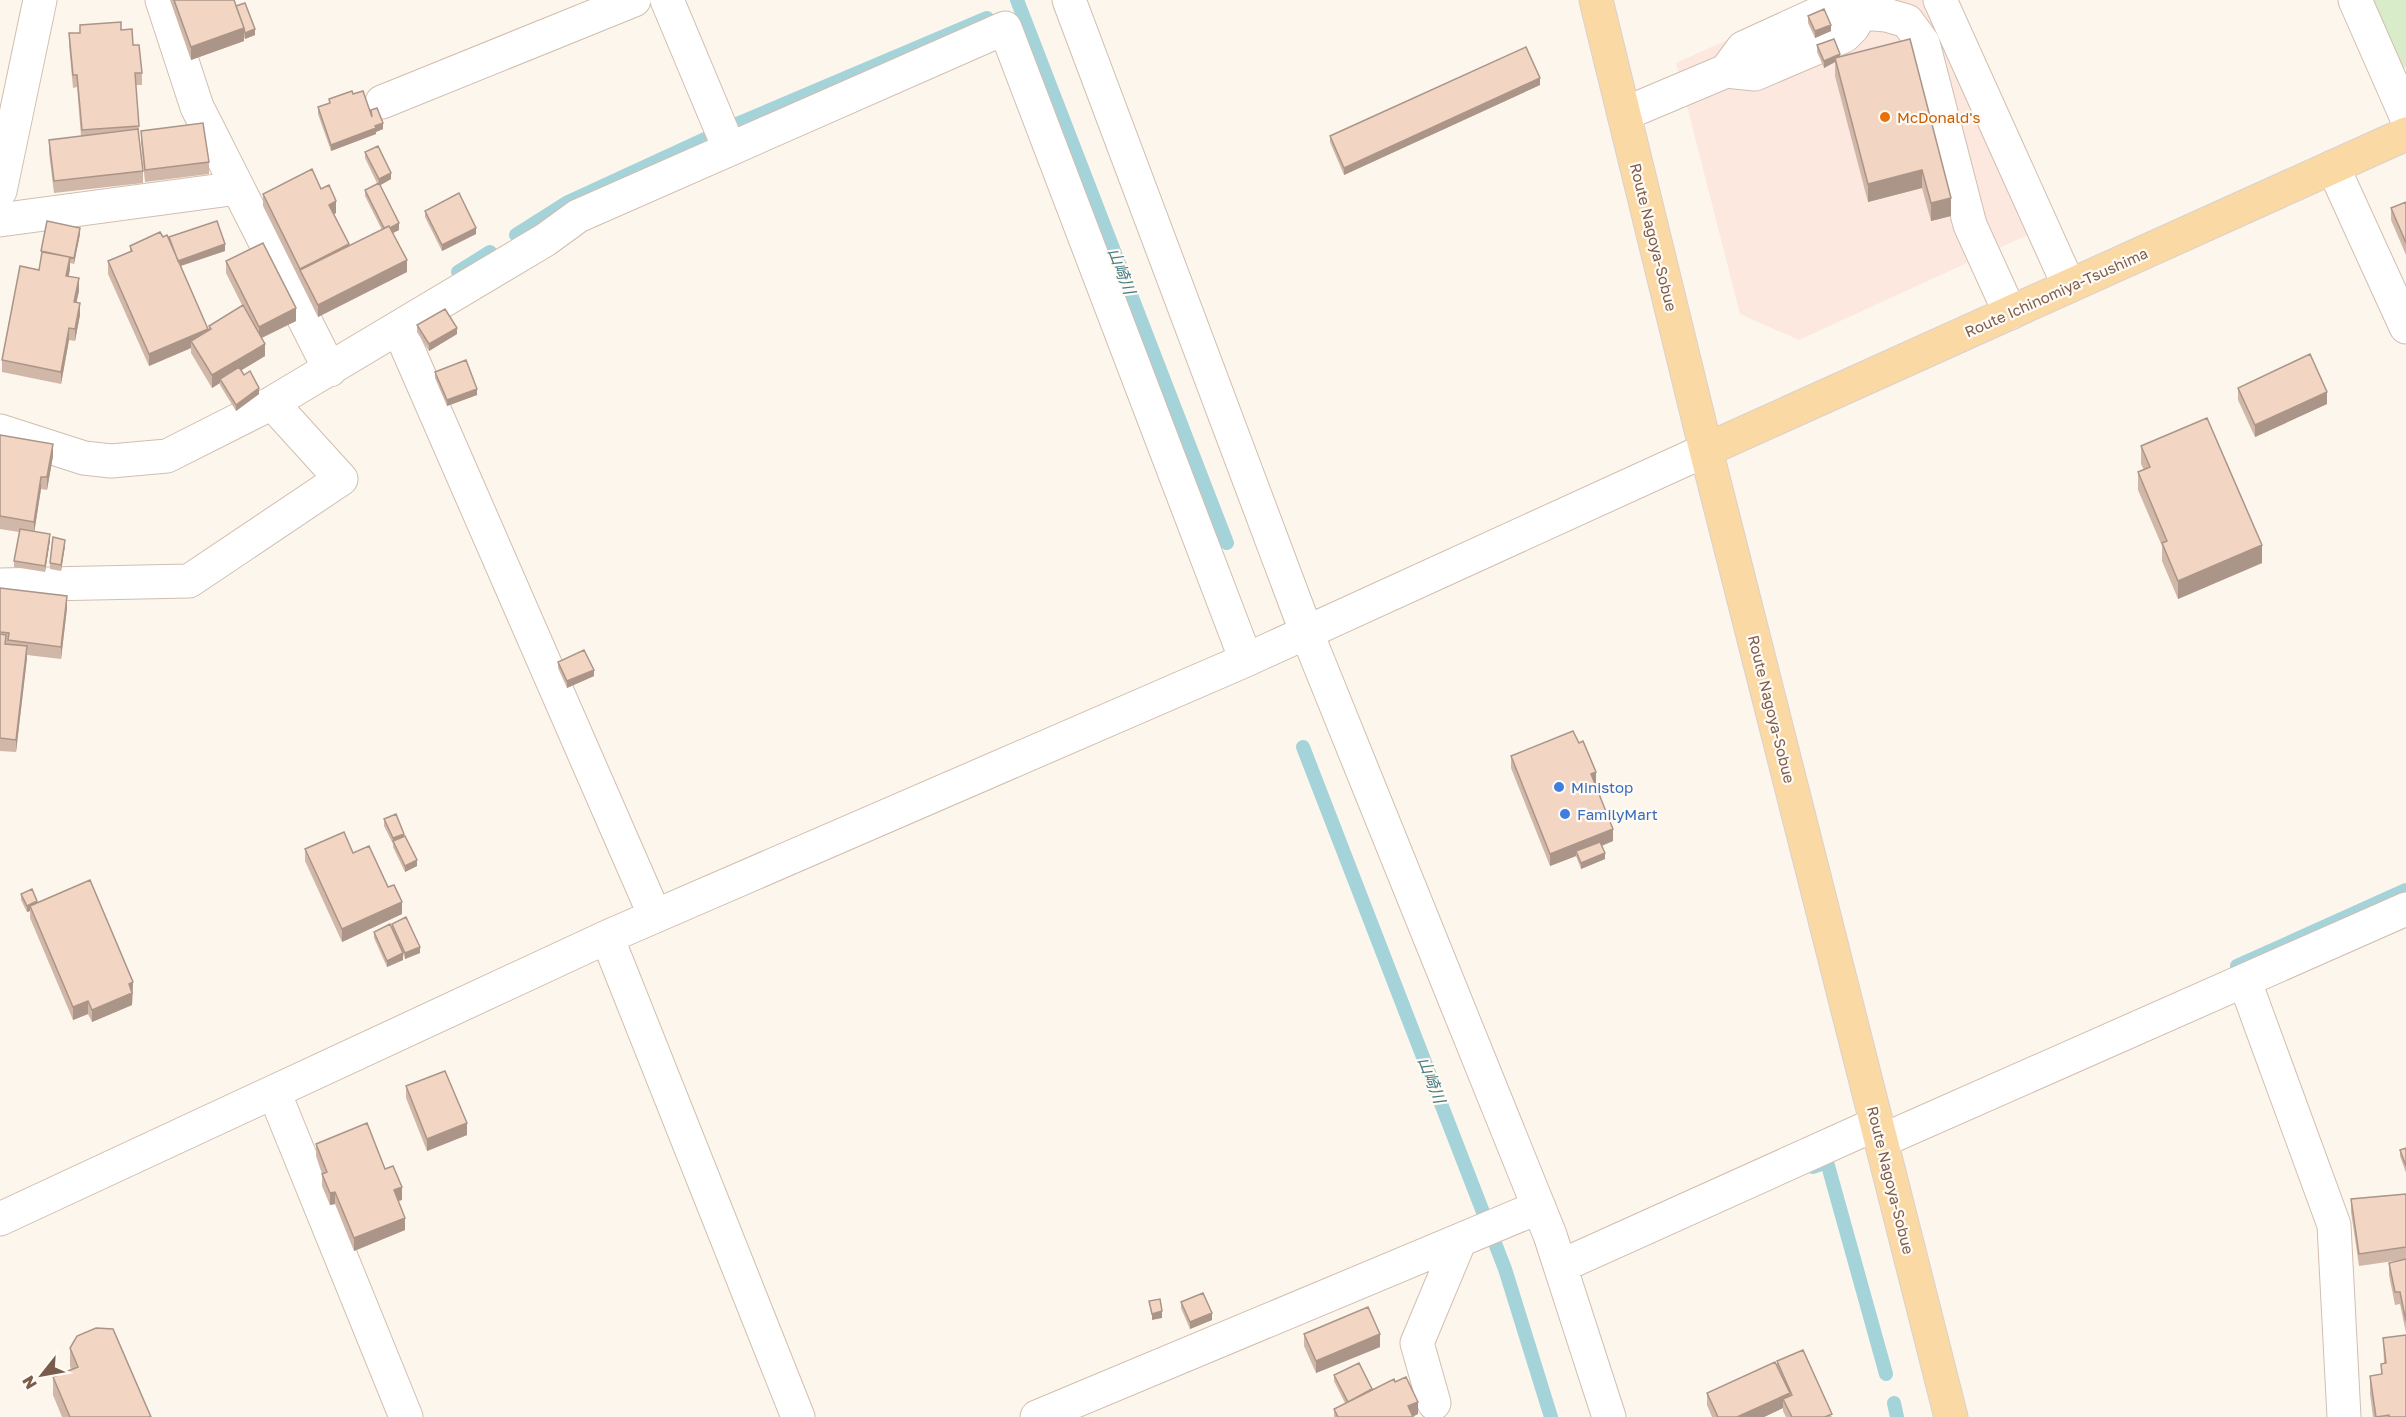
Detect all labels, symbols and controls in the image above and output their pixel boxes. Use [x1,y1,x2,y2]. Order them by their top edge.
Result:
place label: McDonald's [1897,108,1980,126]
marker: McDonald's [1878,110,1892,124]
street label: Route Nagoya-Sobue [1627,161,1681,313]
street label: Route Ichinomiya-Tsushima [1962,243,2150,341]
water label: 山崎川 [1104,245,1141,299]
street label: Route Nagoya-Sobue [1745,633,1799,785]
place label: Ministop [1571,778,1633,796]
marker: Ministop [1552,780,1566,794]
place label: FamilyMart [1577,805,1658,823]
marker: FamilyMart [1558,807,1572,821]
water label: 山崎川 [1414,1054,1451,1108]
street label: Route Nagoya-Sobue [1864,1104,1918,1256]
north arrow [12,1345,72,1405]
text: N [17,1372,41,1393]

